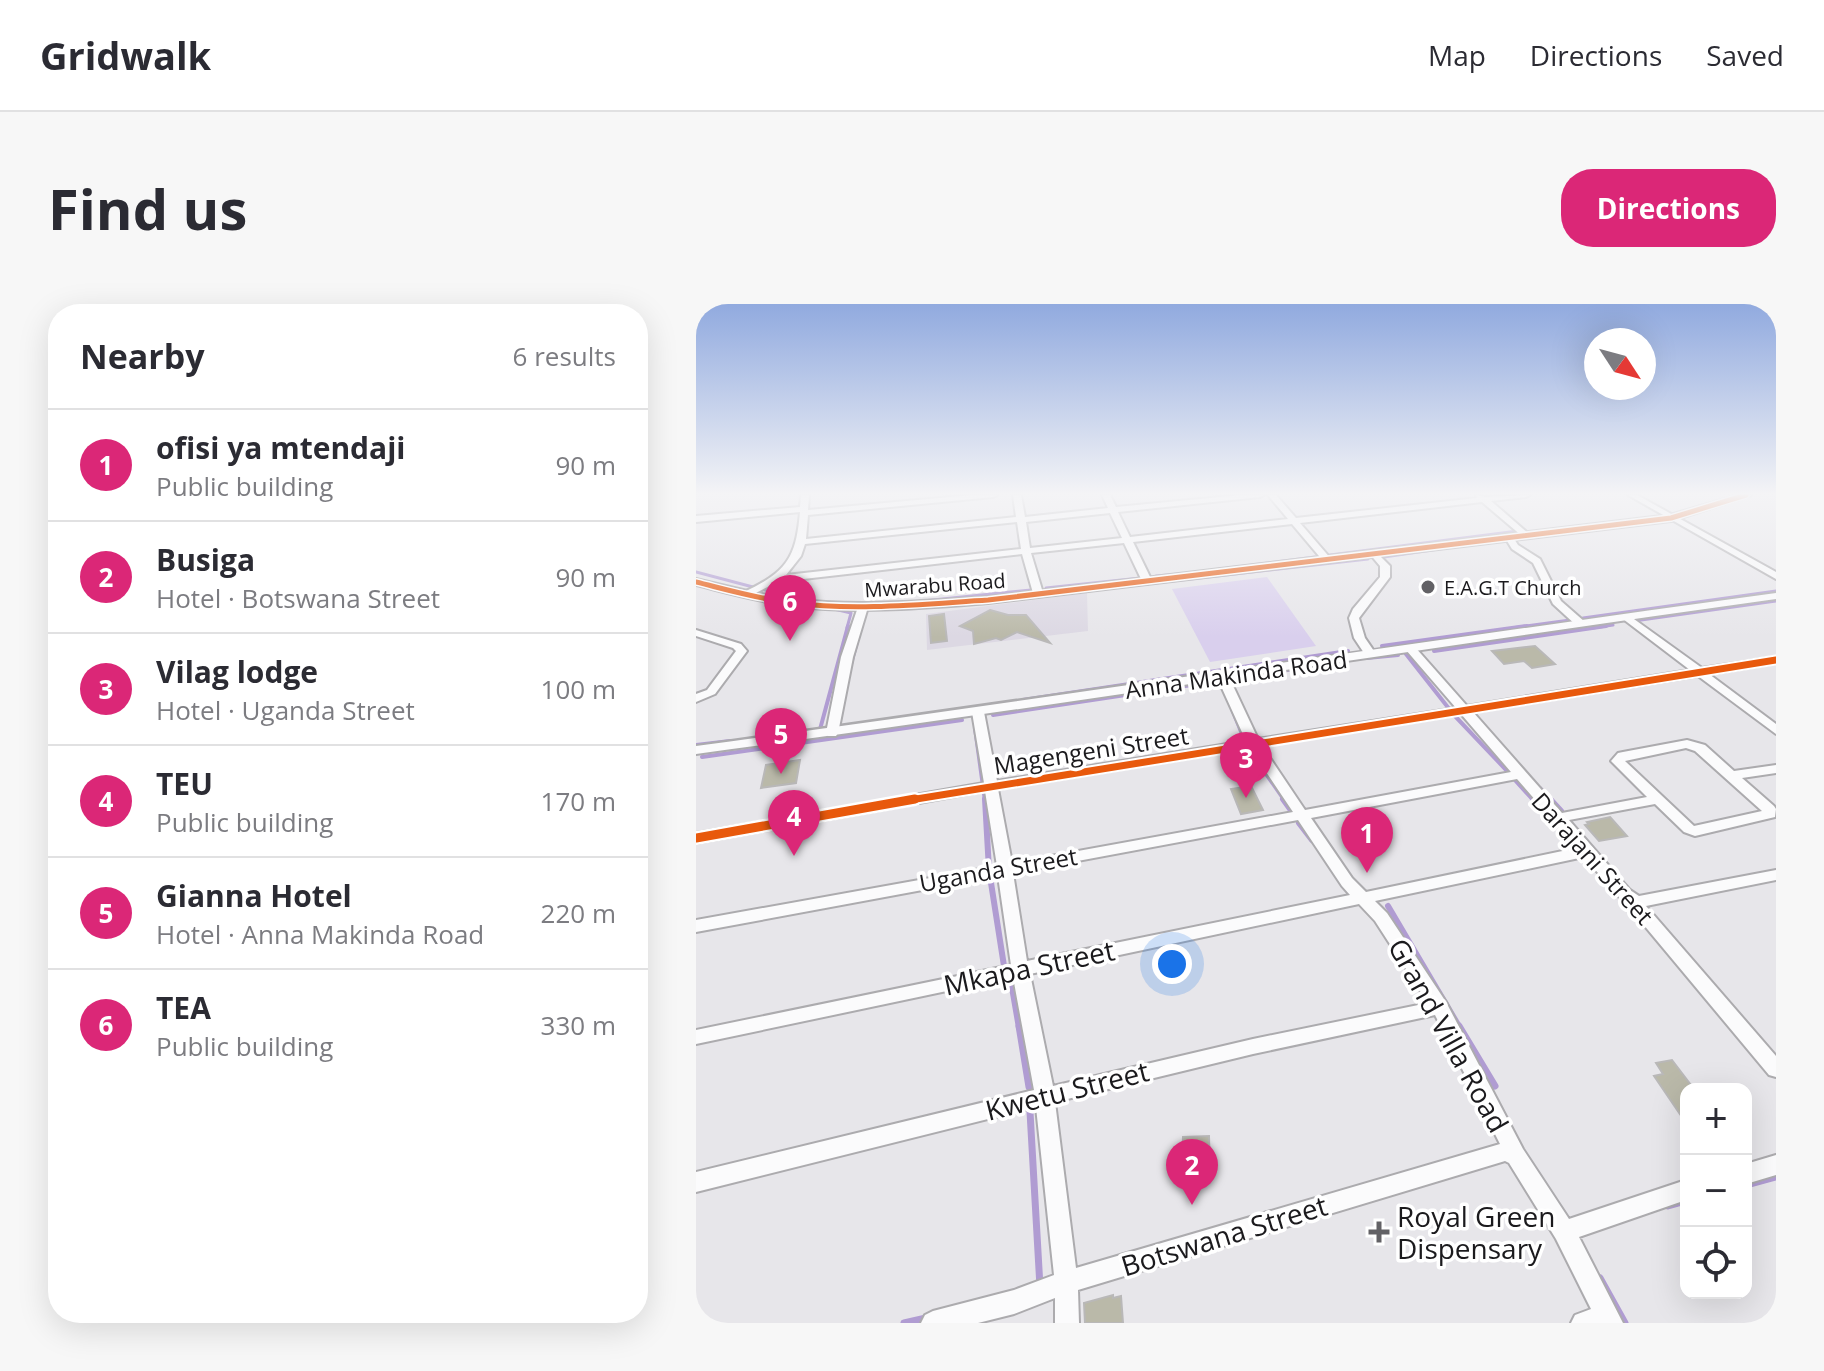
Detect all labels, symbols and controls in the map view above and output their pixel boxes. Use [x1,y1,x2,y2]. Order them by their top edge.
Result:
text: Gridwalk [40,29,211,81]
text: Map [1428,36,1486,74]
text: Directions [1530,36,1662,74]
text: Saved [1706,36,1784,74]
button: Directions [1561,169,1776,247]
text: Find us [48,170,247,246]
north arrow [1584,328,1656,400]
text: Nearby [80,333,205,379]
text: 6 results [513,338,616,374]
text: ofisi ya mtendaji [156,427,406,468]
text: 1 [99,447,113,483]
text: 90 m [555,447,616,483]
text: Public building [156,468,333,504]
text: Busiga [156,539,255,580]
text: 2 [99,559,113,595]
text: 90 m [555,559,616,595]
street label: Mwarabu Road [864,567,1006,603]
place label: E.A.G.T Church [1444,574,1581,601]
pin: 6 [764,575,816,641]
marker: E.A.G.T Church [1419,578,1437,596]
text: Hotel · Botswana Street [156,580,440,616]
street label: Anna Makinda Road [1123,642,1349,706]
text: Vilag lodge [156,651,318,692]
text: 3 [99,671,113,707]
text: 100 m [541,671,616,707]
text: Hotel · Uganda Street [156,692,415,728]
pin: 5 [755,708,807,774]
street label: Magengeni Street [991,718,1191,782]
pin: 3 [1220,732,1272,798]
text: TEU [156,763,213,804]
text: 4 [99,783,113,819]
text: 170 m [541,783,616,819]
street label: Darajani Street [1525,785,1661,931]
pin: 4 [768,790,820,856]
text: Public building [156,804,333,840]
pin: 1 [1341,807,1393,873]
street label: Uganda Street [916,839,1080,899]
text: Gianna Hotel [156,875,352,916]
text: 5 [99,895,113,931]
text: 220 m [541,895,616,931]
text: Hotel · Anna Makinda Road [156,916,484,952]
street label: Mkapa Street [940,930,1118,1004]
street label: Grand Villa Road [1380,931,1518,1139]
your location [1152,944,1192,984]
text: TEA [156,987,211,1028]
text: 6 [99,1007,113,1043]
text: 330 m [541,1007,616,1043]
text: Public building [156,1028,333,1064]
street label: Kwetu Street [981,1051,1153,1129]
map controls [1680,1083,1752,1299]
button: + [1680,1083,1752,1155]
pin: 2 [1166,1139,1218,1205]
button: − [1680,1155,1752,1227]
street label: Botswana Street [1116,1186,1332,1284]
place label: Royal Green Dispensary [1397,1197,1555,1267]
marker: Royal Green Dispensary [1368,1221,1390,1243]
button: locate [1680,1227,1752,1299]

